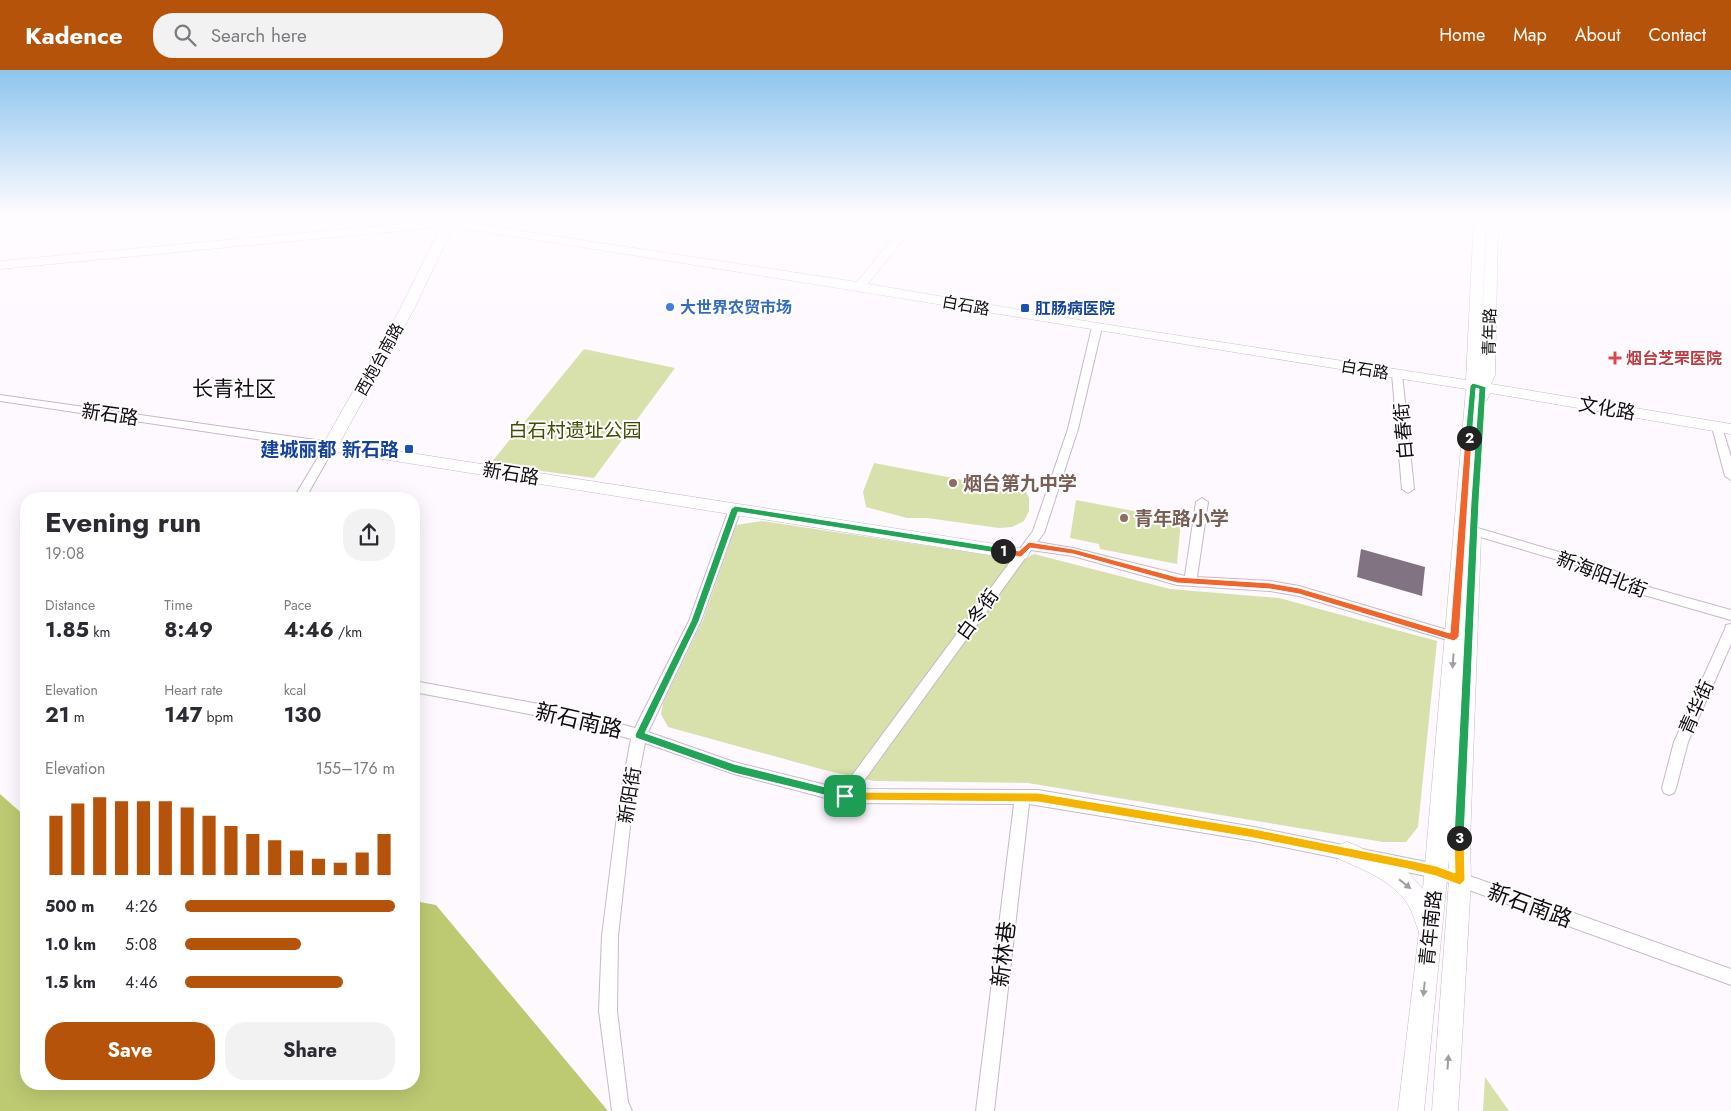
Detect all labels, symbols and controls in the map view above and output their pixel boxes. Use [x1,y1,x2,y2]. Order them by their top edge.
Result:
search box [153,13,503,58]
text: Kadence [25,18,123,53]
icon: search [171,21,199,49]
text: Search here [211,22,307,49]
text: Home [1439,22,1485,48]
text: Map [1513,22,1547,48]
text: About [1575,22,1620,48]
text: Contact [1648,22,1706,48]
street label: 白石路 [940,290,992,321]
place label: 大世界农贸市场 [680,296,792,319]
place label: 肛肠病医院 [1035,297,1115,320]
marker: 大世界农贸市场 [664,301,676,313]
marker: 肛肠病医院 [1019,302,1031,314]
street label: 青年路 [1478,308,1501,356]
street label: 西炮台南路 [350,319,409,400]
place label: 烟台芝罘医院 [1626,347,1722,370]
marker: 烟台芝罘医院 [1608,351,1622,365]
street label: 白石路 [1339,354,1390,385]
district label: 长青社区 [192,374,276,404]
street label: 文化路 [1576,390,1637,427]
street label: 新石路 [80,397,140,432]
street label: 白春街 [1388,401,1419,461]
park label: 白石村遗址公园 [508,417,642,444]
pin: 2 [1456,426,1482,450]
text: 2 [1465,428,1474,448]
place label: 建城丽都 新石路 [260,436,399,463]
marker: 建城丽都 新石路 [403,443,415,455]
street label: 新石路 [481,456,541,491]
place label: 烟台第九中学 [963,470,1077,497]
marker: 烟台第九中学 [947,477,959,489]
text: Evening run [45,502,201,543]
place label: 青年路小学 [1134,505,1229,532]
button: share [343,509,395,561]
marker: 青年路小学 [1118,512,1130,524]
pin: 1 [990,538,1016,564]
text: 1 [1000,541,1007,561]
text: 19:08 [45,542,85,565]
street label: 新海阳北街 [1553,545,1651,604]
street label: 白冬街 [950,583,1005,645]
text: Distance [45,595,95,615]
text: Time [164,595,193,615]
text: Pace [284,595,312,615]
text: 1.85 [45,615,89,645]
text: 8:49 [164,615,213,645]
text: 4:46 [284,615,334,645]
text: km [89,622,110,642]
text: /km [334,622,362,642]
one-way arrow [1448,653,1456,669]
street label: 青华街 [1673,676,1720,739]
text: Elevation [45,680,98,700]
text: Heart rate [164,680,223,700]
text: kcal [284,680,306,700]
street label: 新石南路 [533,695,625,745]
text: 21 [45,700,69,730]
text: 147 [164,700,202,730]
text: 130 [284,700,321,730]
text: m [69,707,85,727]
text: bpm [202,707,233,727]
text: Elevation [45,757,105,780]
text: 155–176 m [316,757,395,780]
street label: 新阳街 [612,765,647,825]
pin [824,775,866,817]
icon: arrive [831,782,859,810]
pin: 3 [1446,826,1472,850]
text: 3 [1455,828,1464,848]
street label: 新石南路 [1483,875,1577,935]
one-way arrow [1398,878,1411,889]
street label: 青年南路 [1413,889,1448,967]
text: 500 m [45,895,94,918]
text: 4:26 [125,895,157,918]
street label: 新林巷 [983,919,1023,989]
text: 1.0 km [45,933,96,956]
text: 5:08 [125,933,157,956]
text: 1.5 km [45,971,96,994]
text: 4:46 [125,971,158,994]
one-way arrow [1420,981,1428,997]
button: Save [45,1022,215,1080]
button: Share [225,1022,395,1080]
one-way arrow [1444,1054,1452,1070]

